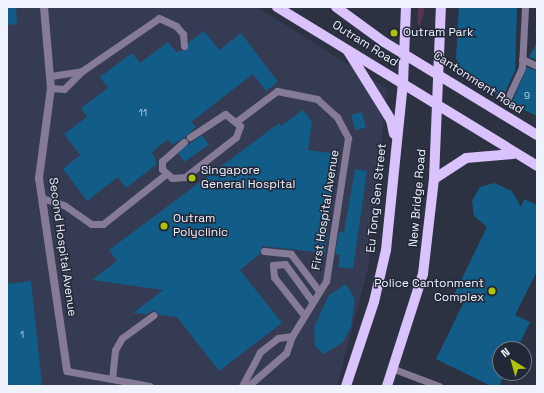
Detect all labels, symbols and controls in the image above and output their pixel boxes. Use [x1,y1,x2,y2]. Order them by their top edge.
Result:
street label: Outram Road [329,18,401,70]
place label: Outram Park [403,26,473,40]
marker: Outram Park [388,27,400,39]
street label: Cantonment Road [430,48,526,118]
house number: 9 [524,90,530,102]
house number: 11 [139,107,147,119]
street label: Eu Tong Sen Street [364,142,390,254]
street label: New Bridge Road [407,148,429,248]
street label: First Hospital Avenue [309,149,343,271]
place label: Singapore General Hospital [201,164,295,192]
marker: Singapore General Hospital [186,172,198,184]
street label: Second Hospital Avenue [45,177,79,317]
place label: Outram Polyclinic [173,212,228,240]
marker: Outram Polyclinic [158,220,170,232]
place label: Police Cantonment Complex [374,277,484,305]
marker: Police Cantonment Complex [487,286,497,296]
house number: 1 [20,329,24,341]
north arrow [492,341,532,381]
text: N [498,344,513,360]

